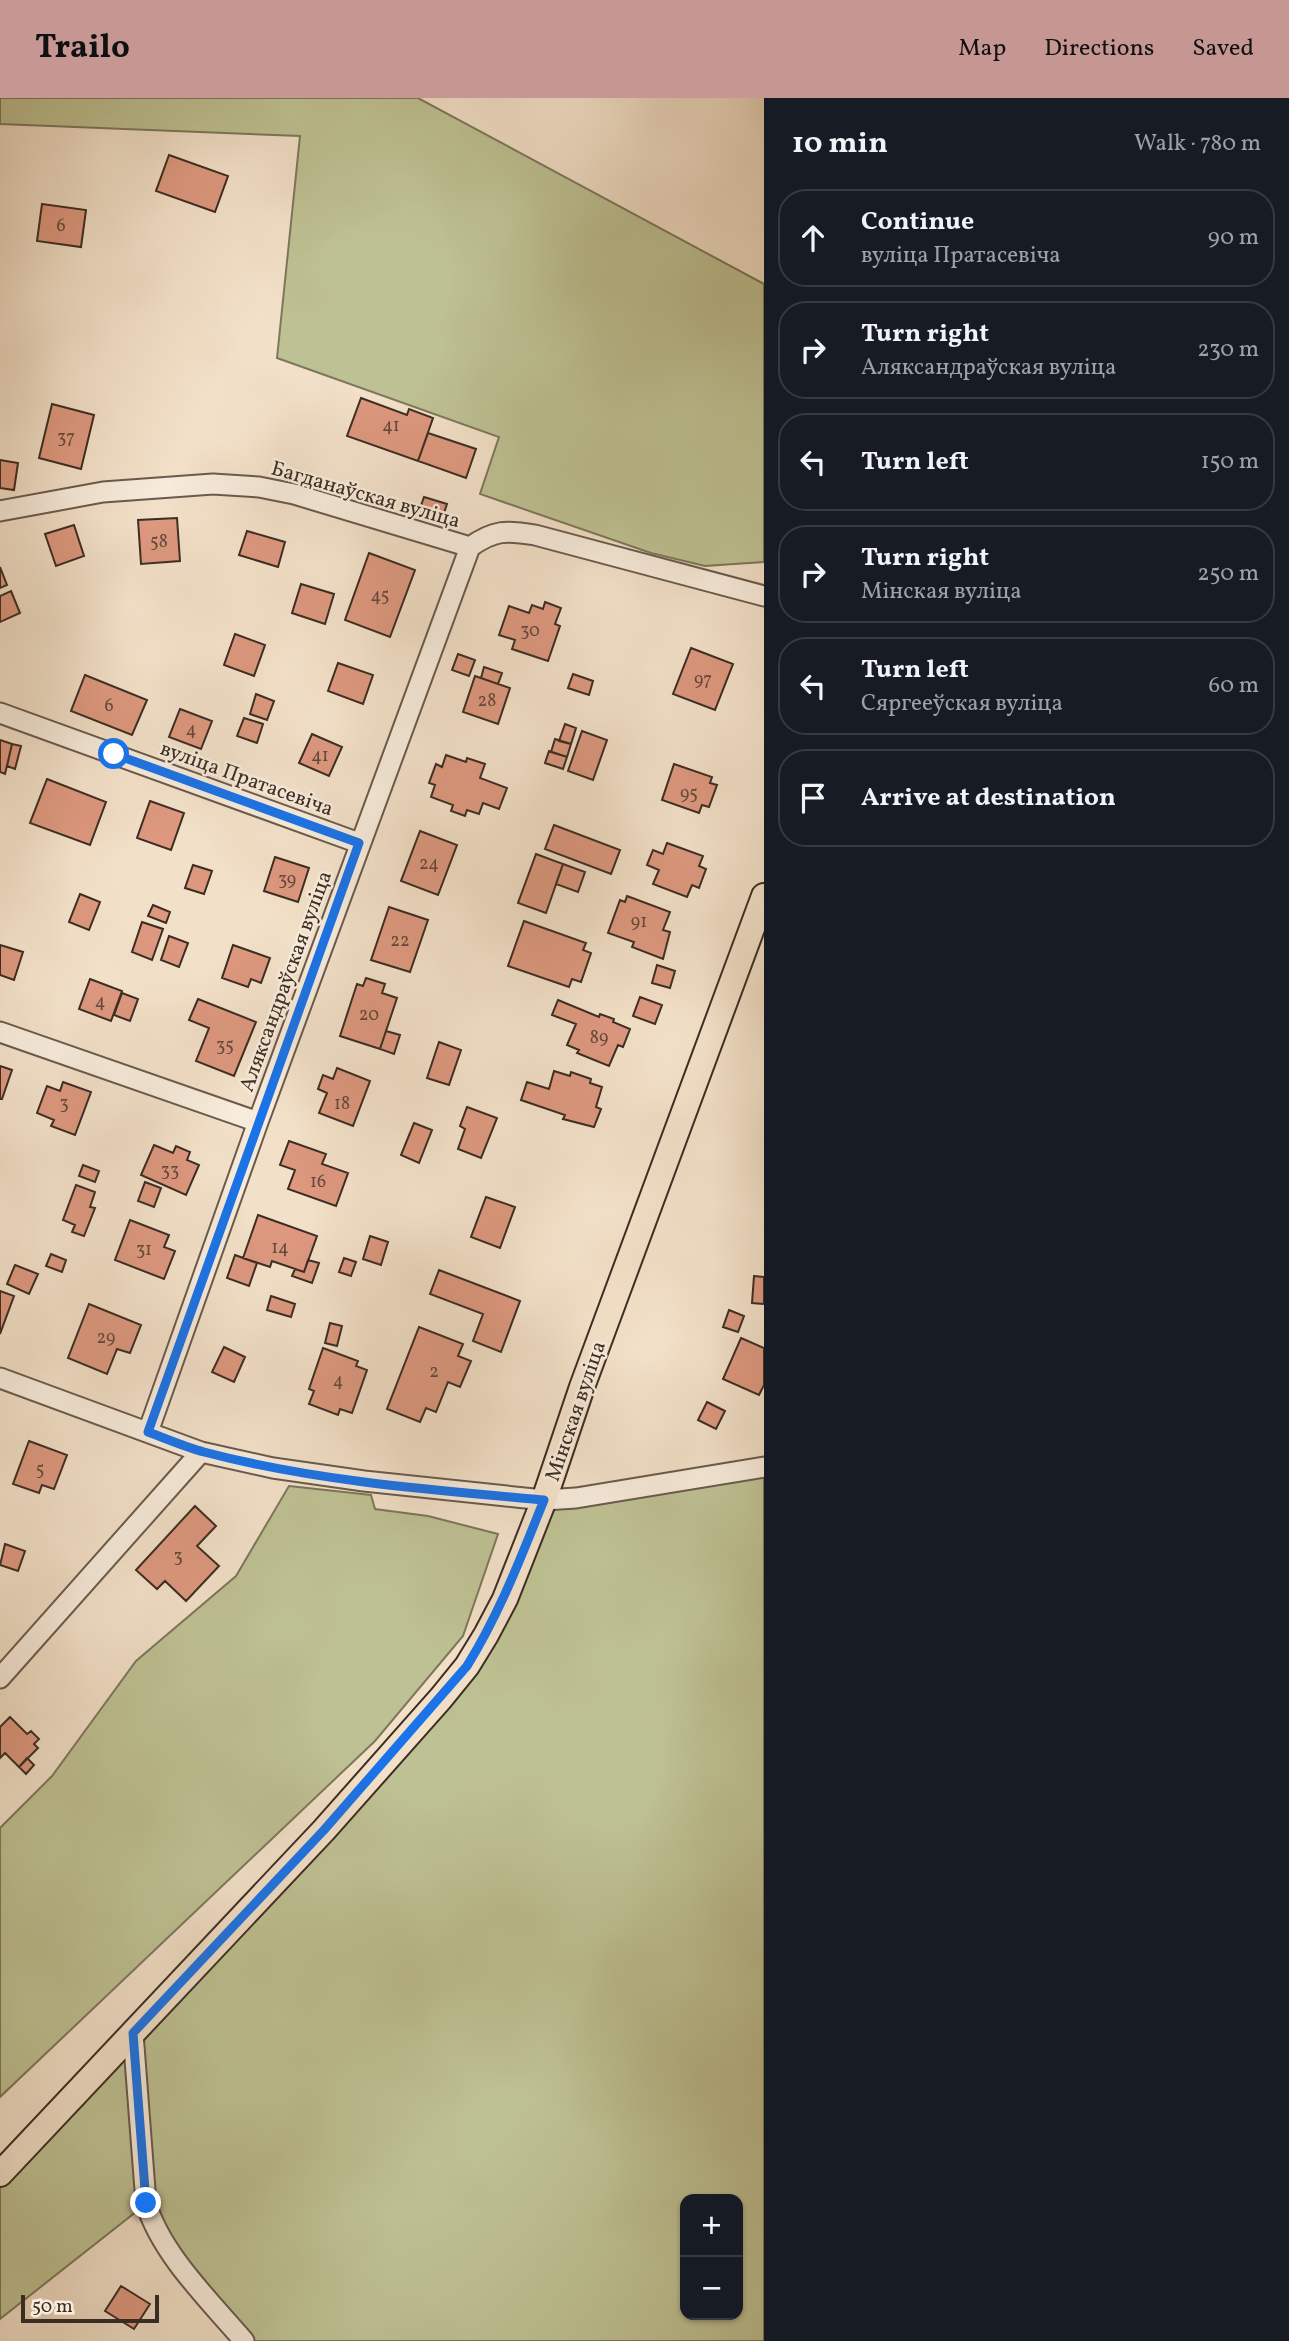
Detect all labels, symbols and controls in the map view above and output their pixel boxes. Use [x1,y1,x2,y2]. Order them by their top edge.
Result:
text: Trailo [35,26,130,72]
text: Map [958,32,1006,66]
text: Directions [1044,32,1154,66]
text: Saved [1192,32,1254,66]
text: 10 min [792,123,888,165]
text: Walk · 780 m [1134,128,1261,160]
text: Continue [861,204,974,240]
house number: 6 [56,214,66,239]
icon: ahead [794,219,832,257]
text: 90 m [1208,222,1259,254]
text: вуліца Пратасевіча [861,240,1061,272]
text: Turn right [861,316,989,352]
icon: right [794,331,832,369]
text: 230 m [1197,334,1259,366]
text: Аляксандраўская вуліца [861,352,1116,384]
house number: 41 [382,414,400,439]
house number: 37 [57,426,75,451]
icon: left [794,443,832,481]
text: Turn left [861,444,969,480]
text: 150 m [1201,446,1259,478]
street label: Багданаўская вуліца [268,455,464,536]
house number: 58 [150,530,168,555]
text: Turn right [861,540,989,576]
icon: right [794,555,832,593]
text: 250 m [1197,558,1259,590]
text: Мінская вуліца [861,576,1022,608]
house number: 45 [371,584,389,609]
house number: 30 [520,619,540,644]
text: Turn left [861,652,969,688]
icon: left [794,667,832,705]
house number: 97 [694,668,712,693]
text: 60 m [1209,670,1259,702]
text: Сяргееўская вуліца [861,688,1063,720]
house number: 28 [478,689,496,714]
house number: 6 [104,694,114,719]
house number: 4 [186,718,196,743]
street label: вуліца Пратасевіча [156,735,337,824]
route start [98,738,129,769]
house number: 41 [311,744,329,769]
icon: arrive [794,779,832,817]
text: Arrive at destination [861,780,1116,816]
house number: 95 [680,782,698,807]
house number: 24 [419,852,439,877]
street label: Аляксандраўская вуліца [233,867,340,1096]
house number: 39 [278,868,296,893]
house number: 91 [631,910,647,935]
house number: 22 [390,929,410,954]
house number: 4 [95,990,105,1015]
house number: 20 [359,1003,379,1028]
house number: 89 [590,1026,608,1051]
house number: 35 [216,1034,234,1059]
house number: 3 [59,1092,69,1117]
house number: 18 [334,1092,350,1117]
house number: 33 [161,1159,179,1184]
house number: 16 [310,1170,326,1195]
house number: 14 [271,1236,289,1261]
house number: 31 [136,1238,152,1263]
house number: 29 [97,1326,115,1351]
street label: Мінская вуліца [539,1337,614,1486]
house number: 2 [429,1360,439,1385]
house number: 4 [333,1369,343,1394]
house number: 5 [36,1458,44,1483]
house number: 3 [173,1545,183,1570]
route end [130,2187,161,2218]
map controls [680,2194,743,2320]
button: + [680,2194,743,2257]
button: − [680,2257,743,2320]
scale bar [21,2292,159,2324]
text: 50 m [32,2294,73,2320]

